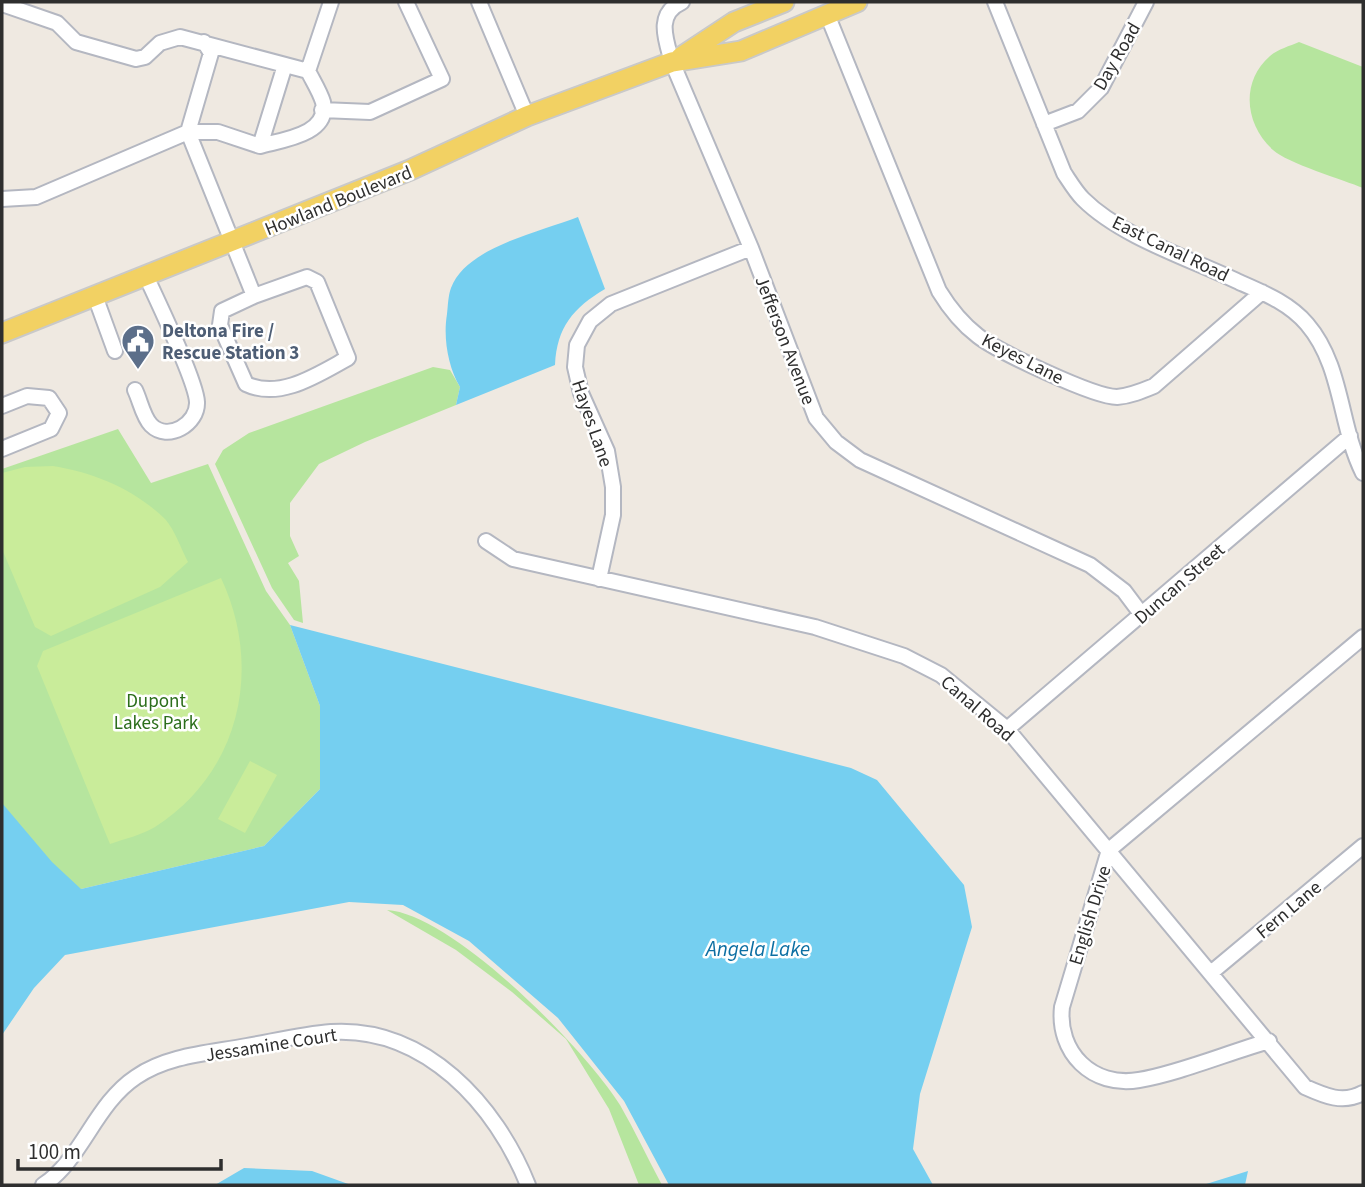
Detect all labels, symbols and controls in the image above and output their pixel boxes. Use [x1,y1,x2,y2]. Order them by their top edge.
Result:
street label: Day Road [1087,18,1148,96]
street label: Howland Boulevard [261,160,416,243]
street label: East Canal Road [1107,209,1233,289]
street label: Jefferson Avenue [748,272,822,409]
place label: Deltona Fire / Rescue Station 3 [162,318,299,367]
public building icon: Deltona Fire / Rescue Station 3 [119,322,157,371]
street label: Keyes Lane [977,327,1068,392]
street label: Hayes Lane [564,376,619,471]
street label: Duncan Street [1129,537,1232,631]
street label: Canal Road [934,669,1020,749]
park label: Dupont Lakes Park [114,688,199,737]
street label: English Drive [1062,862,1118,969]
street label: Fern Lane [1250,875,1328,946]
water label: Angela Lake [704,934,810,964]
street label: Jessamine Court [204,1022,339,1069]
scale bar [18,1128,220,1172]
text: 100 m [28,1137,81,1167]

